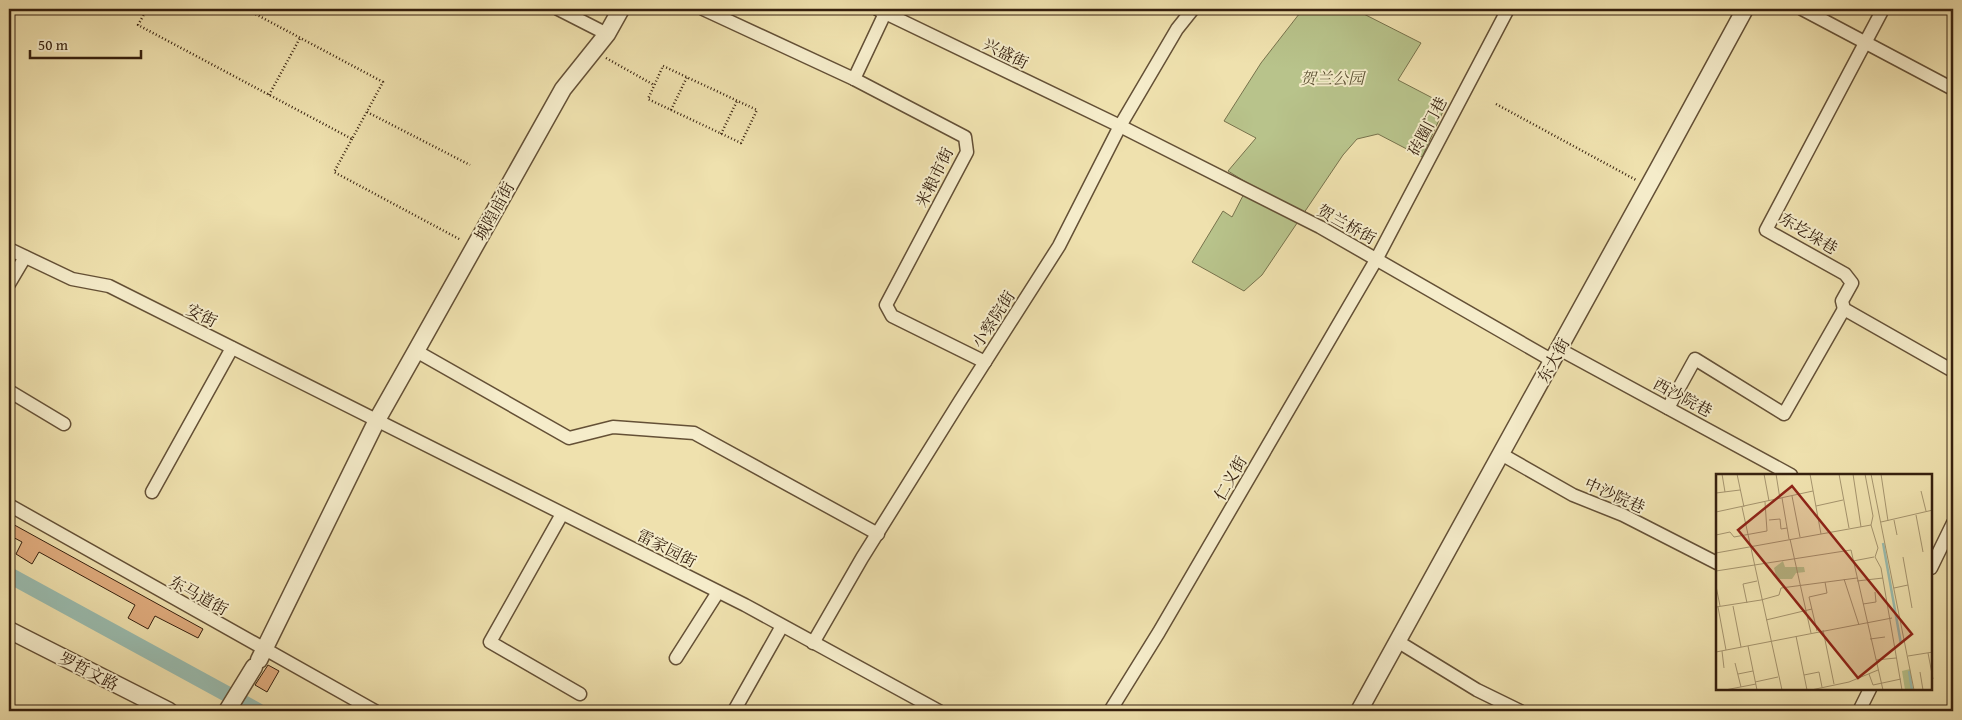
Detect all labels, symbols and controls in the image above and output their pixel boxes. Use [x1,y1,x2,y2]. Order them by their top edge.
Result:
scale bar [30,28,141,60]
street label: 兴盛街 [979,32,1033,74]
text: 50 m [38,34,69,55]
park label: 贺兰公园 [1300,66,1367,90]
street label: 砖圈门巷 [1401,92,1453,160]
street label: 米粮市街 [909,143,959,211]
street label: 城隍庙街 [468,177,520,245]
street label: 贺兰桥街 [1313,198,1381,250]
street label: 东圪垛巷 [1775,206,1843,260]
street label: 小察院街 [966,286,1020,352]
street label: 安街 [182,297,222,333]
street label: 东大街 [1531,333,1575,387]
street label: 西沙院巷 [1649,371,1717,423]
street label: 仁义街 [1208,451,1252,505]
street label: 中沙院巷 [1581,471,1649,519]
inset map [1716,474,1932,690]
street label: 雷家园街 [633,523,701,573]
street label: 东马道街 [165,569,233,621]
street label: 罗哲文路 [55,646,123,696]

